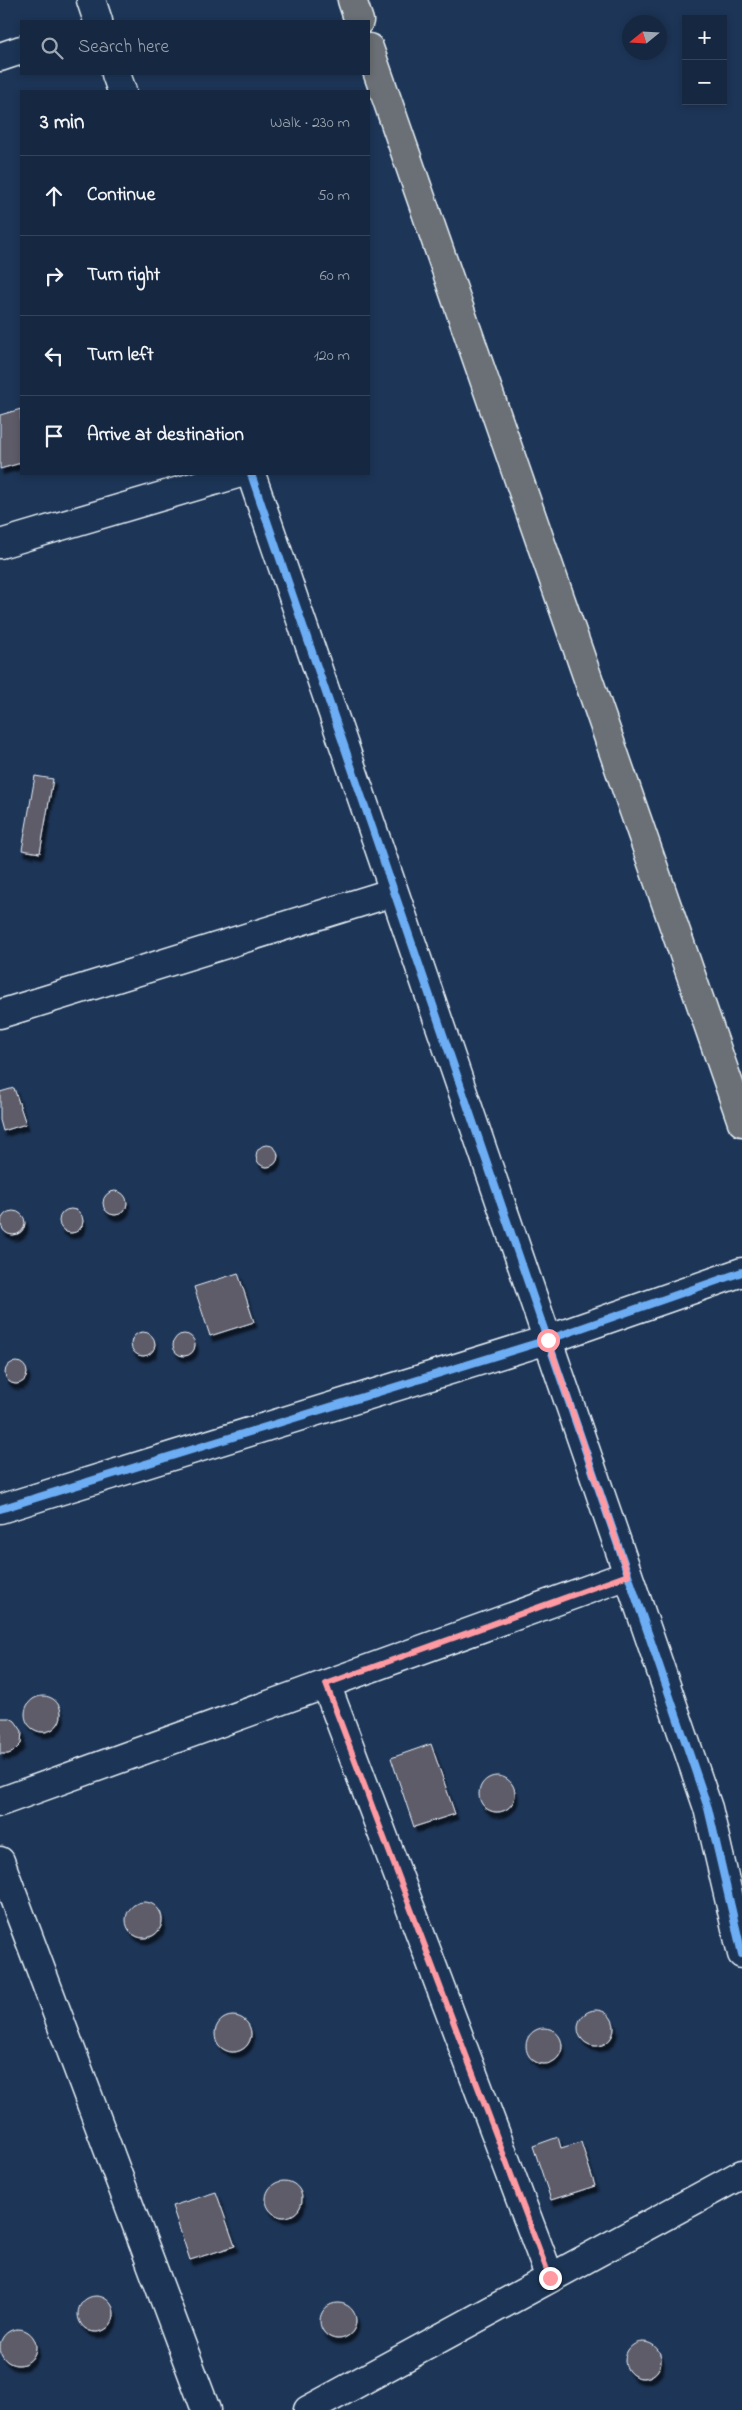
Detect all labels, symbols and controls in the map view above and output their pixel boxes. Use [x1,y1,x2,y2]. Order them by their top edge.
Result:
north arrow [622,15,667,60]
map controls [682,15,727,105]
button: + [682,15,727,60]
search box [20,20,370,75]
icon: search [38,34,66,62]
text: Search here [78,34,169,61]
button: − [682,60,727,105]
text: 3 min [40,108,84,138]
text: Walk · 230 m [270,111,350,135]
icon: ahead [40,182,68,210]
text: Continue [87,182,155,209]
text: 50 m [318,184,350,208]
icon: right [40,262,68,290]
text: Turn right [87,262,160,289]
text: 60 m [320,264,350,288]
icon: left [40,342,68,370]
text: Turn left [87,342,154,369]
text: 120 m [314,344,350,368]
icon: arrive [40,422,68,450]
text: Arrive at destination [87,422,244,449]
route start [537,1329,560,1352]
route end [539,2267,562,2290]

